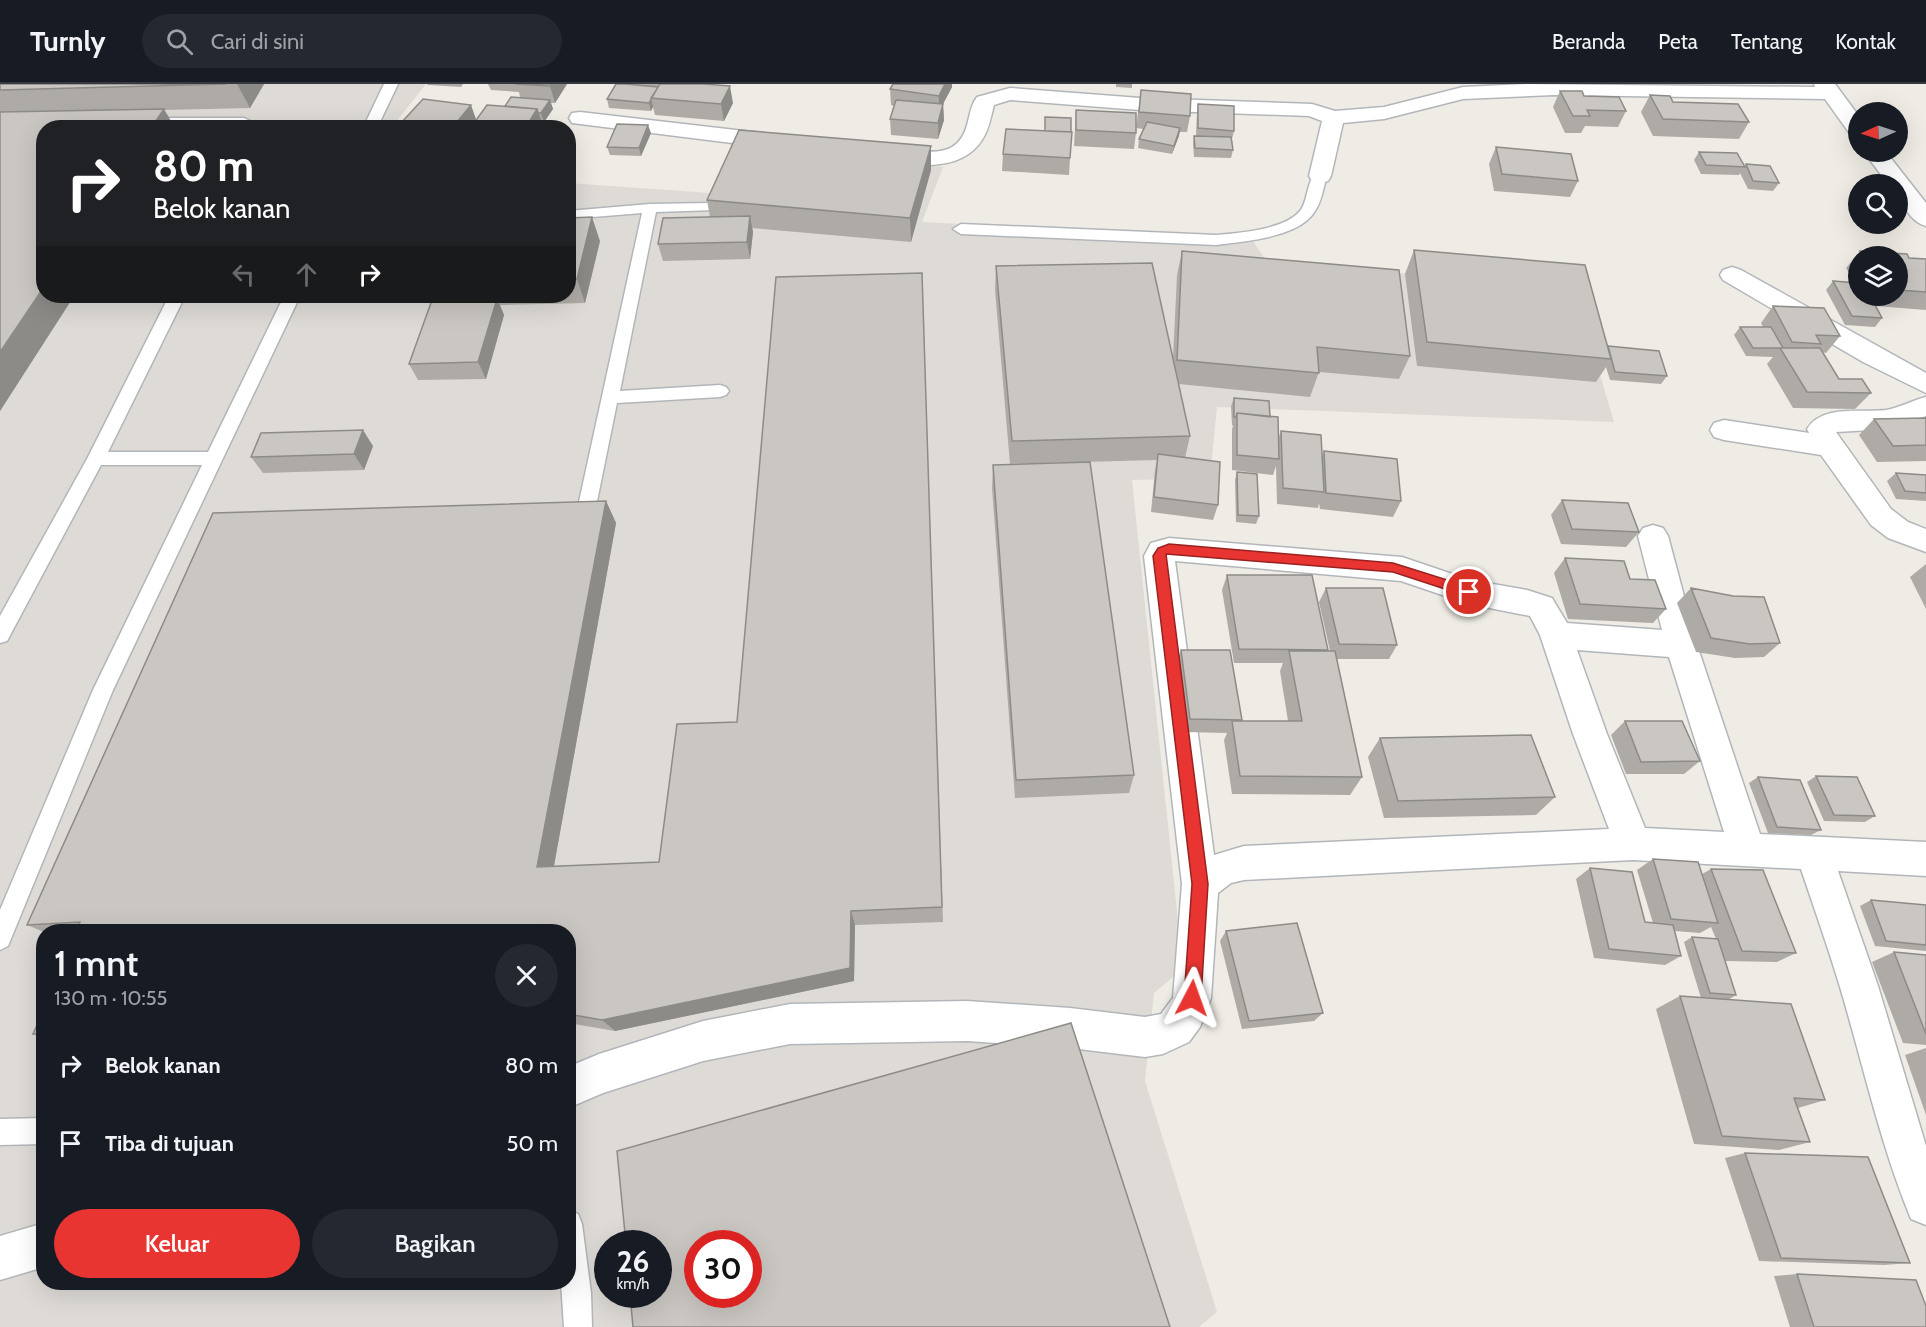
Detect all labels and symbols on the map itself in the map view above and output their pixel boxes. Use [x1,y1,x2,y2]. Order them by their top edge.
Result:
north arrow [1848,102,1908,162]
pin [1443,566,1494,617]
position arrow [1160,966,1224,1030]
speed limit sign: 30 [684,1230,762,1308]

